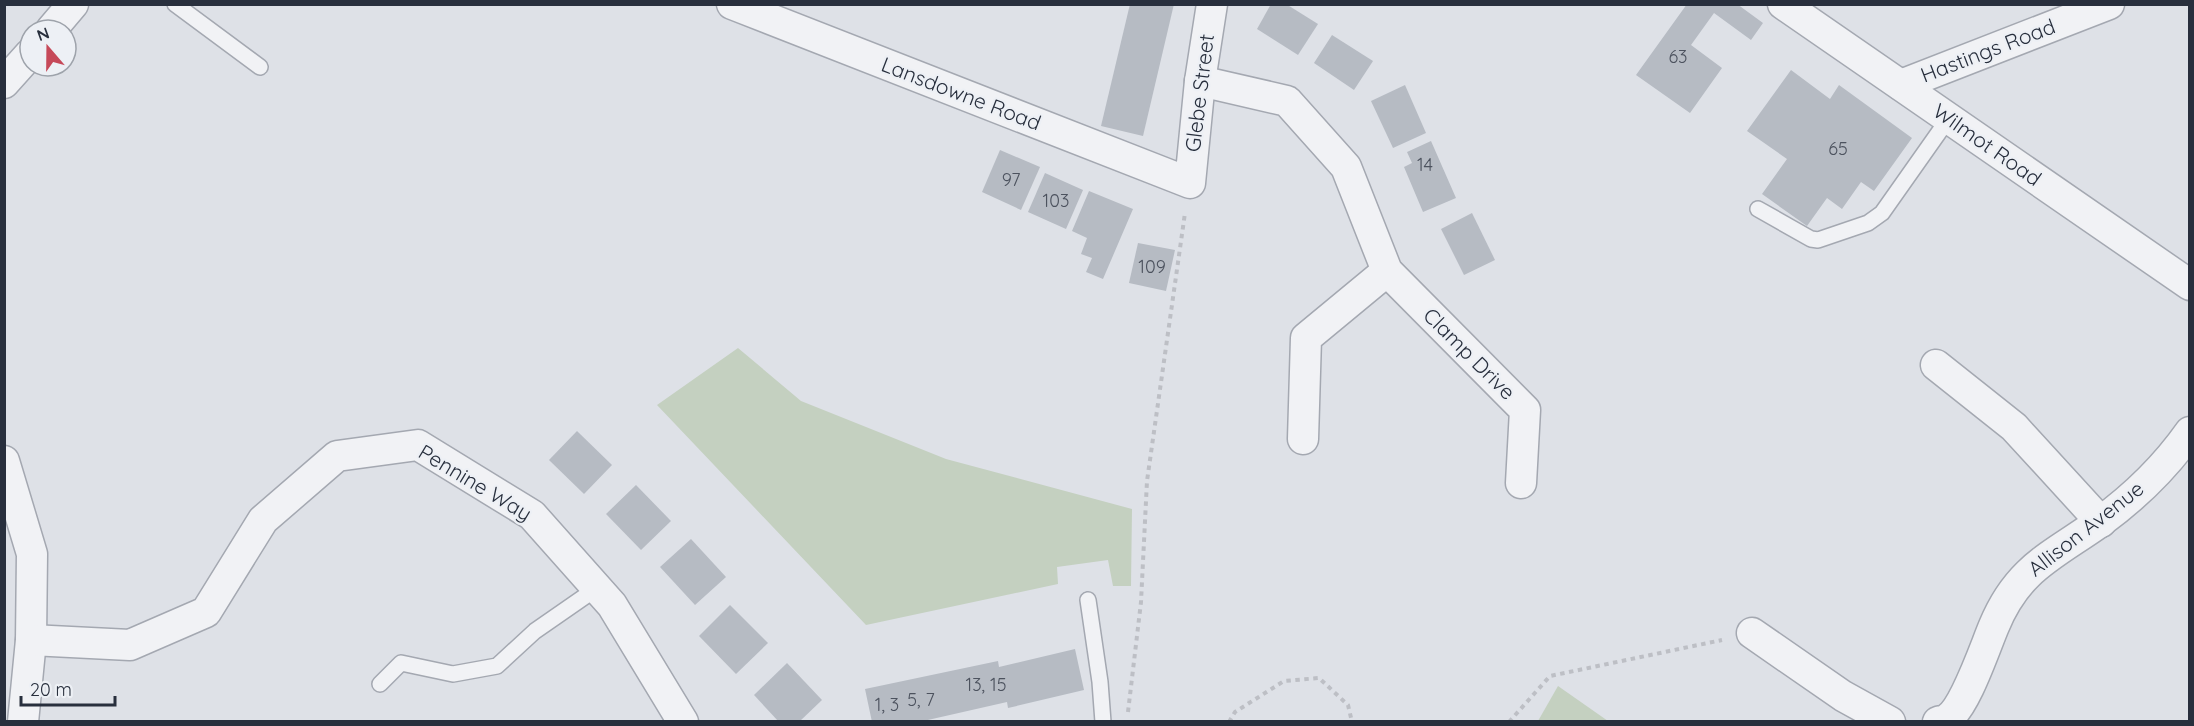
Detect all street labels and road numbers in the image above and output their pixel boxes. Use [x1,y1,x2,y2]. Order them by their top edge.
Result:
street label: Hastings Road [1917,12,2059,88]
street label: Glebe Street [1179,32,1219,153]
street label: Lansdowne Road [878,51,1045,135]
street label: Wilmot Road [1928,97,2047,191]
street label: Clamp Drive [1418,302,1521,405]
street label: Pennine Way [414,438,537,526]
street label: Allison Avenue [2022,475,2149,582]

